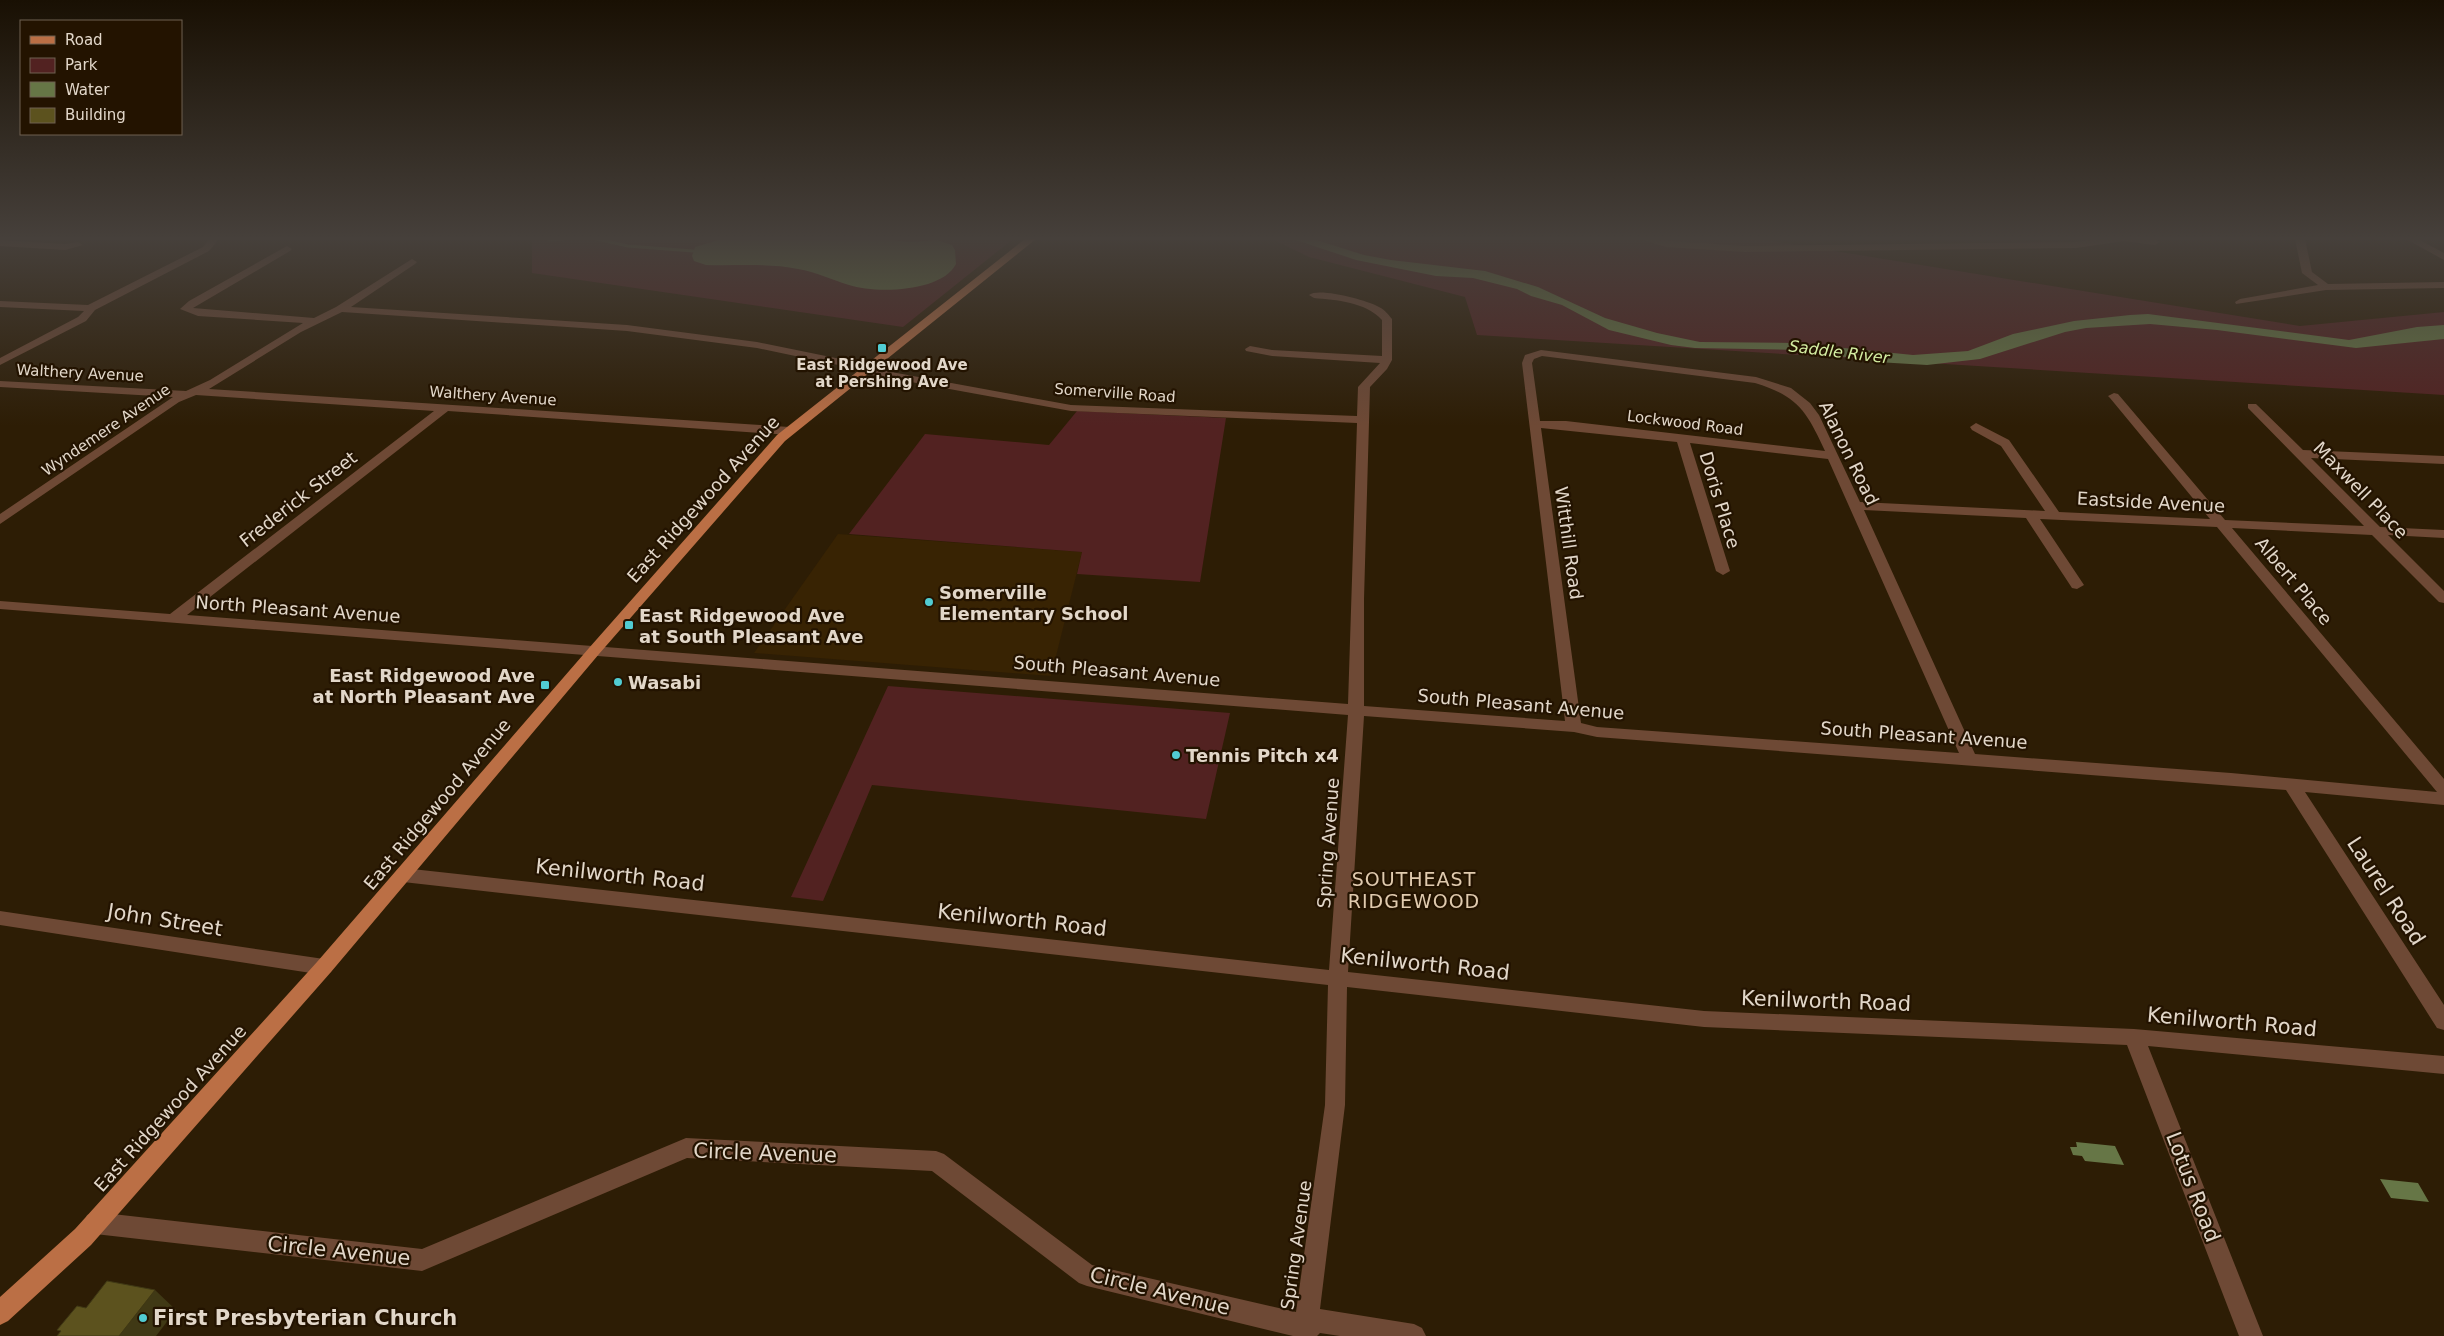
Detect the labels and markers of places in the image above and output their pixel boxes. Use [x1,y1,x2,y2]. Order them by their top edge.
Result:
marker: East Ridgewood Ave at Pershing Ave [876,342,888,354]
place label: East Ridgewood Ave at Pershing Ave [796,356,968,391]
place label: Somerville Elementary School [939,582,1128,624]
marker: Somerville Elementary School [923,596,935,608]
place label: East Ridgewood Ave at South Pleasant Ave [639,605,863,647]
marker: East Ridgewood Ave at South Pleasant Ave [623,619,635,631]
place label: East Ridgewood Ave at North Pleasant Ave [312,665,535,707]
place label: Wasabi [628,672,701,693]
marker: Wasabi [612,676,624,688]
marker: East Ridgewood Ave at North Pleasant Ave [539,679,551,691]
place label: Tennis Pitch x4 [1186,745,1339,766]
marker: Tennis Pitch x4 [1170,749,1182,761]
place label: First Presbyterian Church [153,1306,457,1330]
marker: First Presbyterian Church [137,1312,149,1324]

